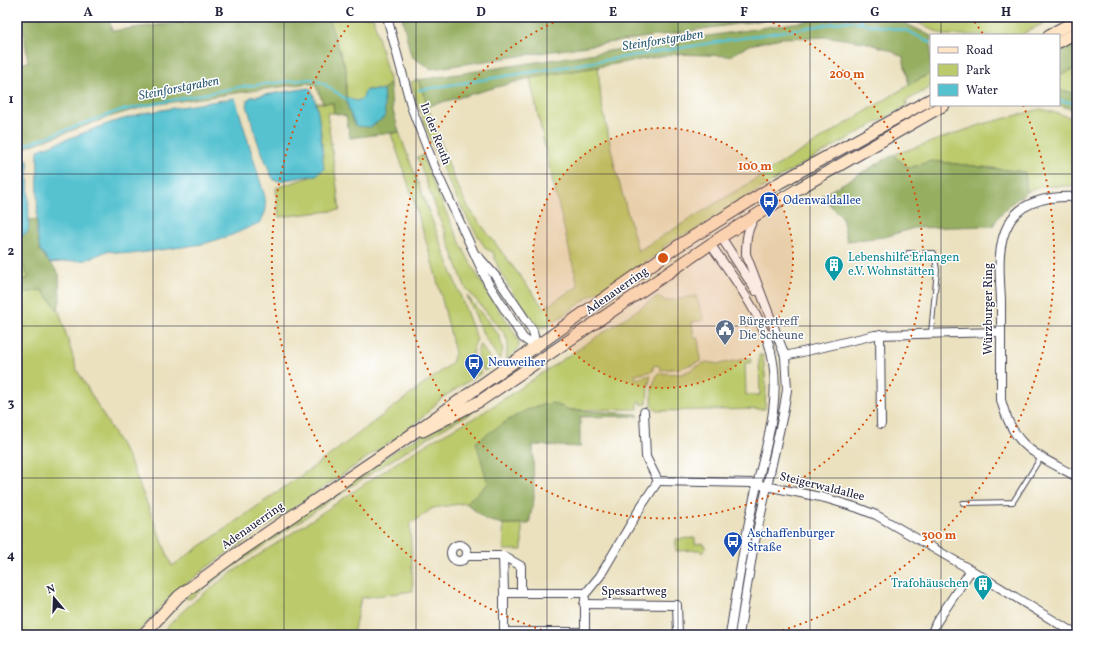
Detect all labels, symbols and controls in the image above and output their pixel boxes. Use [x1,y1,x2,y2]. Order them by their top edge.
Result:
text: A [83,4,93,22]
text: B [215,4,224,22]
text: C [346,4,354,22]
text: D [476,4,486,22]
text: E [609,4,617,22]
text: F [740,4,748,22]
text: G [870,4,880,22]
text: H [1001,4,1011,22]
water label: Steinforstgraben [621,26,705,56]
legend [930,34,1060,106]
text: Road [966,43,993,59]
text: Park [966,63,991,79]
text: 200 m [829,67,865,83]
water label: Steinforstgraben [137,72,221,106]
text: Water [966,83,998,99]
text: 1 [8,91,14,109]
street label: In der Reuth [416,101,454,167]
text: 100 m [738,159,772,175]
bus stop icon: Odenwaldallee [758,190,780,218]
place label: Odenwaldallee [783,193,861,209]
text: 2 [8,243,15,261]
place label: Lebenshilfe Erlangen e.V. Wohnstätten [848,250,959,280]
centre of rings [656,251,670,265]
building icon: Lebenshilfe Erlangen e.V. Wohnstätten [823,254,845,282]
street label: Adenauerring [582,263,652,319]
street label: Würzburger Ring [981,263,997,355]
place label: Bürgertreff Die Scheune [739,314,804,344]
public building icon: Bürgertreff Die Scheune [714,318,736,346]
bus stop icon: Neuweiher [463,352,485,380]
place label: Neuweiher [488,355,545,371]
text: 3 [8,395,15,413]
street label: Steigerwaldallee [778,469,866,505]
street label: Adenauerring [218,498,288,554]
place label: Aschaffenburger Straße [747,526,835,556]
text: 300 m [922,528,957,544]
bus stop icon: Aschaffenburger Straße [722,530,744,558]
text: 4 [7,547,15,565]
building icon: Trafohäuschen [972,573,994,601]
place label: Trafohäuschen [891,576,969,592]
north arrow [34,578,74,618]
text: N [45,582,57,598]
street label: Spessartweg [601,584,667,600]

